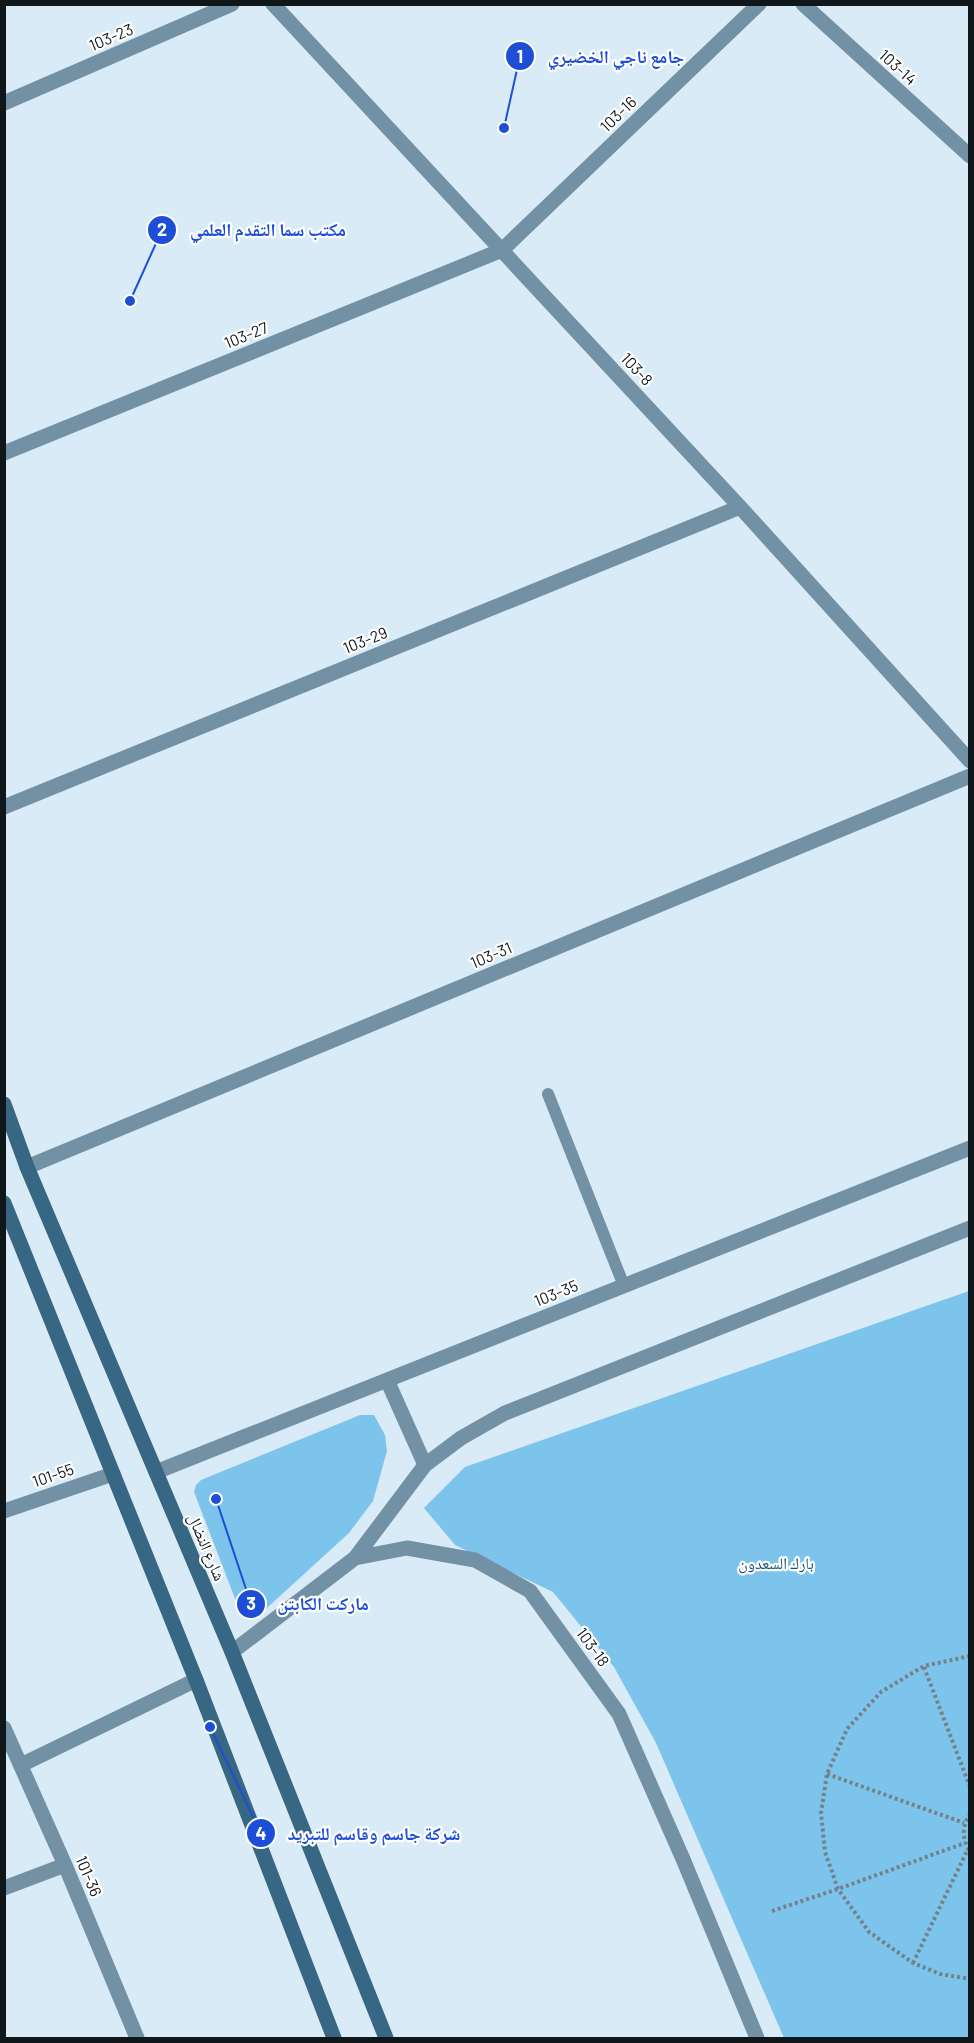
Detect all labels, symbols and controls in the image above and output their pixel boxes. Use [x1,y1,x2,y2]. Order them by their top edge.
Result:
street label: 103-23 [86,19,136,54]
callout: جامع ناجي الخضيري [505,38,696,74]
text: 1 [517,45,523,67]
text: جامع ناجي الخضيري [548,45,685,71]
street label: 103-14 [876,45,921,88]
street label: 103-16 [596,92,640,135]
callout: مكتب سما التقدم العلمي [147,212,358,248]
text: 2 [157,218,167,240]
text: مكتب سما التقدم العلمي [190,218,346,244]
street label: 103-27 [221,317,271,352]
street label: 103-8 [618,348,657,389]
street label: 103-29 [340,622,390,657]
street label: 103-31 [467,937,514,972]
street label: 103-35 [531,1275,581,1310]
street label: 101-55 [30,1459,76,1490]
street label: شارع النضال [183,1510,230,1584]
park label: بارك السعدون [738,1553,814,1574]
callout: ماركت الكابتن [236,1586,381,1622]
text: 3 [246,1592,256,1614]
text: ماركت الكابتن [277,1592,369,1615]
street label: 103-18 [573,1624,614,1670]
callout: شركة جاسم وقاسم للتبريد [246,1815,473,1851]
text: 4 [256,1822,267,1844]
text: شركة جاسم وقاسم للتبريد [288,1822,460,1846]
street label: 101-36 [72,1852,107,1899]

